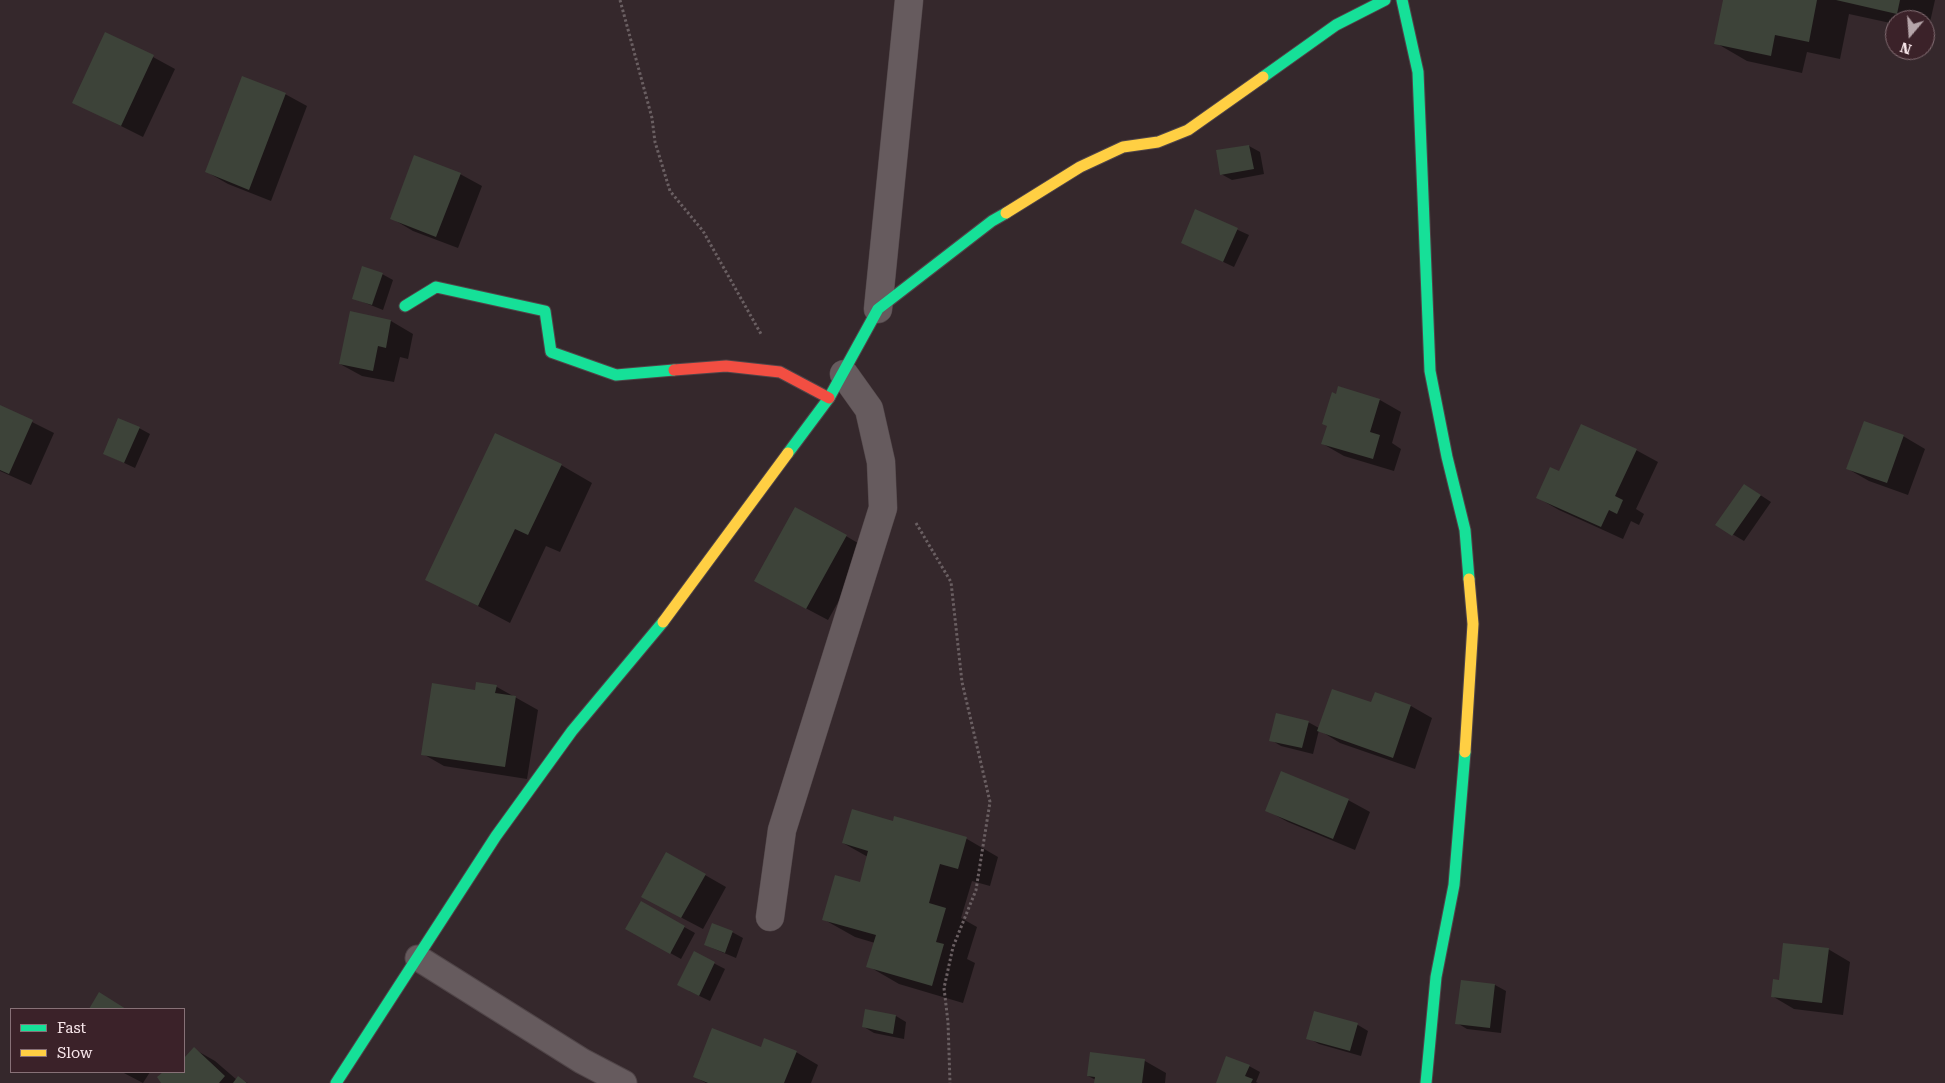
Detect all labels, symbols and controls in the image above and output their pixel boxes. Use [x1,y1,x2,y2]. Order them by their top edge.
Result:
north arrow [1885,10,1935,60]
text: N [1898,39,1913,58]
legend [10,1008,185,1073]
text: Fast [57,1019,86,1037]
text: Slow [57,1044,92,1062]

